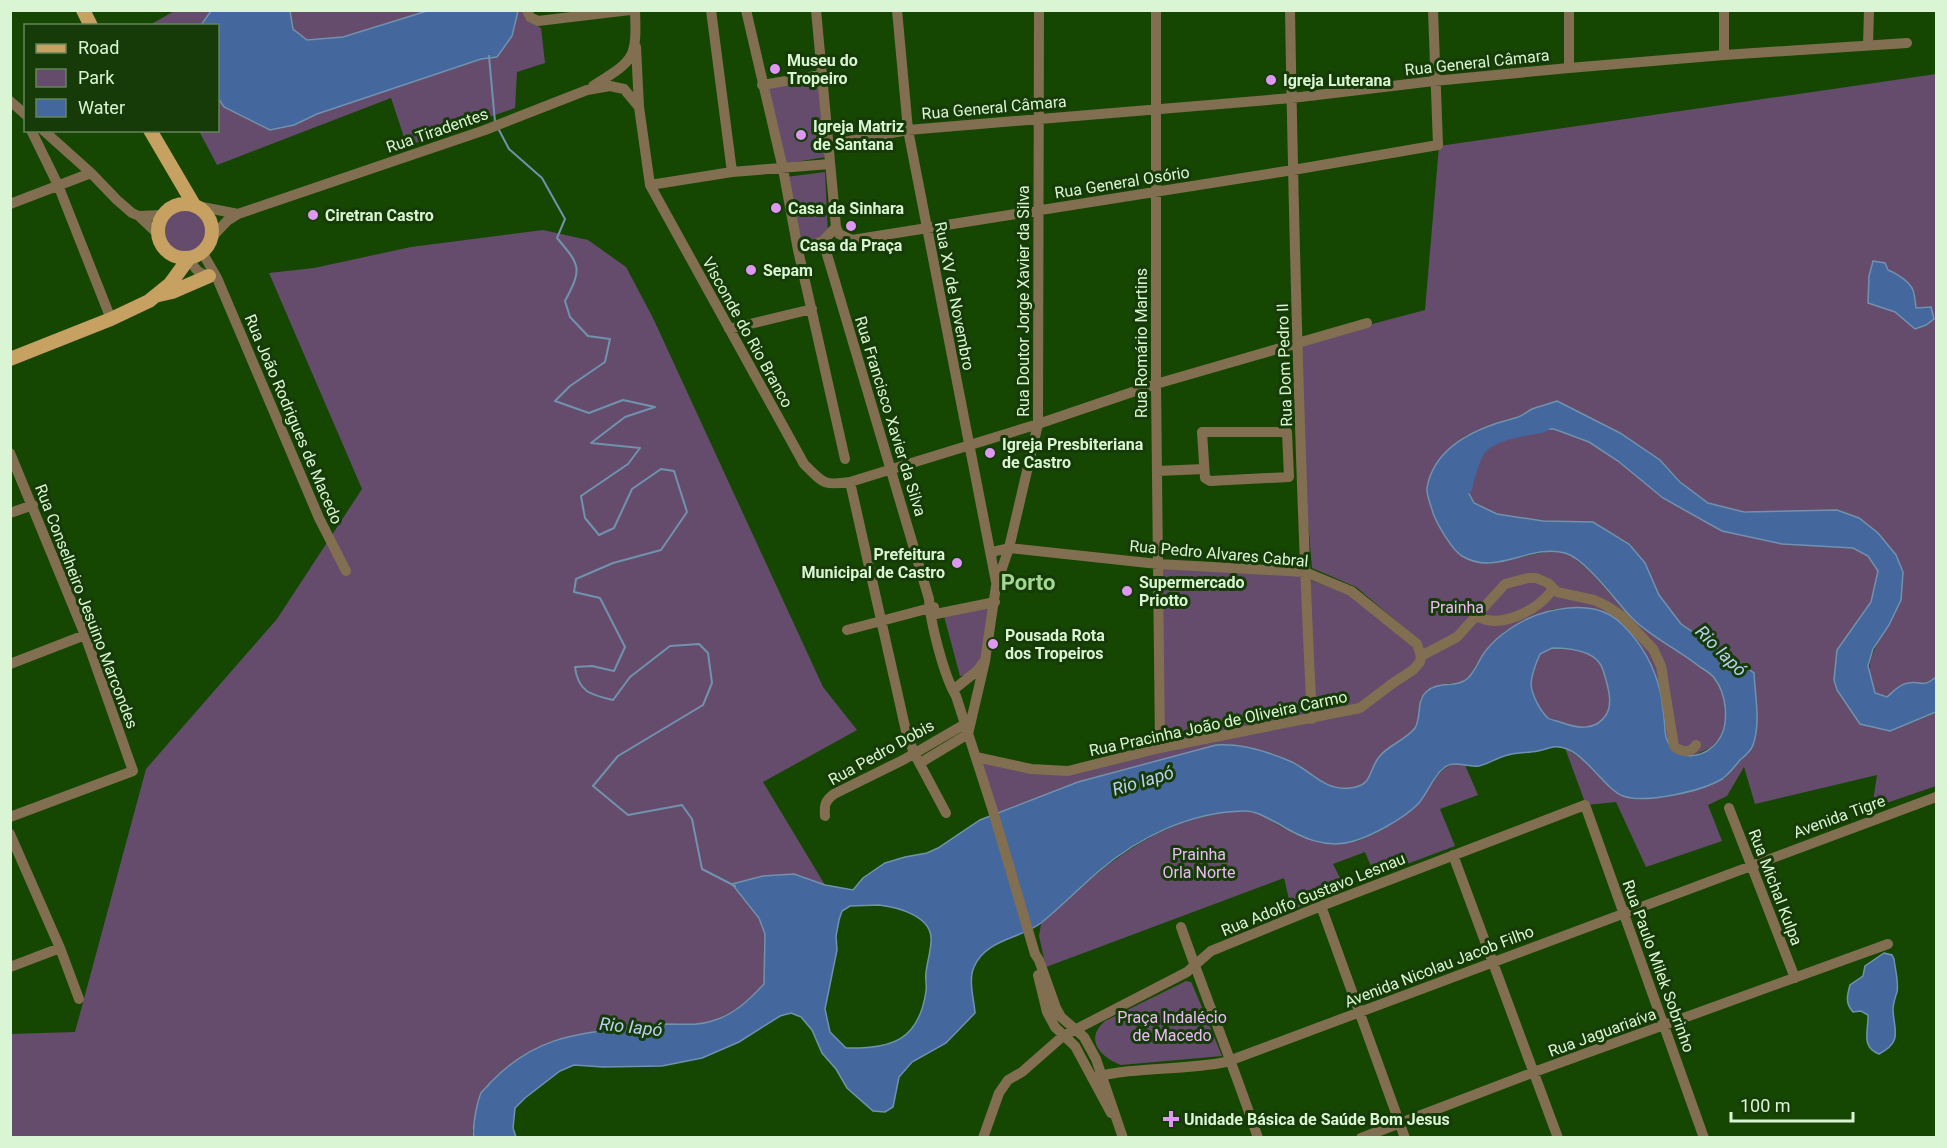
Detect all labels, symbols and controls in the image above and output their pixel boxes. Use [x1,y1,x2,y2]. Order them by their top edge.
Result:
legend [24,24,219,132]
text: Road [78,37,119,58]
street label: Rua General Câmara [1404,45,1550,80]
place label: Museu do Tropeiro [787,51,858,88]
marker: Museu do Tropeiro [768,62,782,76]
text: Park [78,67,115,88]
place label: Igreja Luterana [1283,71,1391,90]
marker: Igreja Luterana [1264,73,1278,87]
street label: Rua General Câmara [921,92,1067,123]
text: Water [78,97,125,118]
street label: Rua Tiradentes [384,104,491,157]
place label: Igreja Matriz de Santana [813,117,904,154]
marker: Igreja Matriz de Santana [794,128,808,142]
street label: Rua General Osório [1053,162,1191,203]
street label: Rua Doutor Jorge Xavier da Silva [1014,185,1033,417]
place label: Casa da Sinhara [788,199,905,218]
marker: Casa da Sinhara [769,201,783,215]
place label: Ciretran Castro [325,206,434,225]
marker: Ciretran Castro [306,208,320,222]
marker: Casa da Praça [844,219,858,233]
street label: Rua XV de Novembro [931,220,978,372]
place label: Casa da Praça [800,236,903,255]
street label: Visconde do Rio Branco [698,254,797,411]
place label: Sepam [763,261,813,280]
marker: Sepam [744,263,758,277]
street label: Rua Romário Martins [1132,268,1151,418]
street label: Rua Dom Pedro II [1273,303,1296,427]
street label: Rua João Rodrigues de Macedo [241,311,346,527]
street label: Rua Francisco Xavier da Silva [851,314,930,518]
place label: Igreja Presbiteriana de Castro [1002,435,1144,472]
marker: Igreja Presbiteriana de Castro [983,446,997,460]
street label: Rua Conselheiro Jesuino Marcondes [31,481,142,731]
street label: Rua Pedro Alvares Cabral [1129,536,1309,571]
place label: Prefeitura Municipal de Castro [802,545,945,582]
marker: Prefeitura Municipal de Castro [950,556,964,570]
district label: Porto [1001,570,1055,595]
place label: Supermercado Priotto [1139,573,1244,610]
marker: Supermercado Priotto [1120,584,1134,598]
park label: Prainha [1430,598,1484,617]
water label: Rio Iapó [1692,621,1751,681]
place label: Pousada Rota dos Tropeiros [1005,626,1105,663]
marker: Pousada Rota dos Tropeiros [986,637,1000,651]
street label: Rua Pracinha João de Oliveira Carmo [1087,687,1349,760]
street label: Rua Pedro Dobis [825,716,937,789]
water label: Rio Iapó [1109,761,1176,800]
street label: Avenida Tigre [1791,791,1888,842]
street label: Rua Michal Kulpa [1745,826,1806,948]
park label: Prainha Orla Norte [1162,845,1236,882]
street label: Rua Adolfo Gustavo Lesnau [1218,849,1408,940]
street label: Rua Paulo Milek Sobrinho [1619,877,1699,1055]
street label: Avenida Nicolau Jacob Filho [1342,922,1537,1011]
street label: Rua Jaguariaíva [1545,1004,1659,1061]
park label: Praça Indalécio de Macedo [1117,1008,1227,1045]
water label: Rio Iapó [598,1013,664,1040]
scale bar [1731,1085,1852,1123]
text: 100 m [1740,1095,1791,1116]
marker: Unidade Básica de Saúde Bom Jesus [1162,1110,1180,1128]
place label: Unidade Básica de Saúde Bom Jesus [1184,1110,1450,1129]

